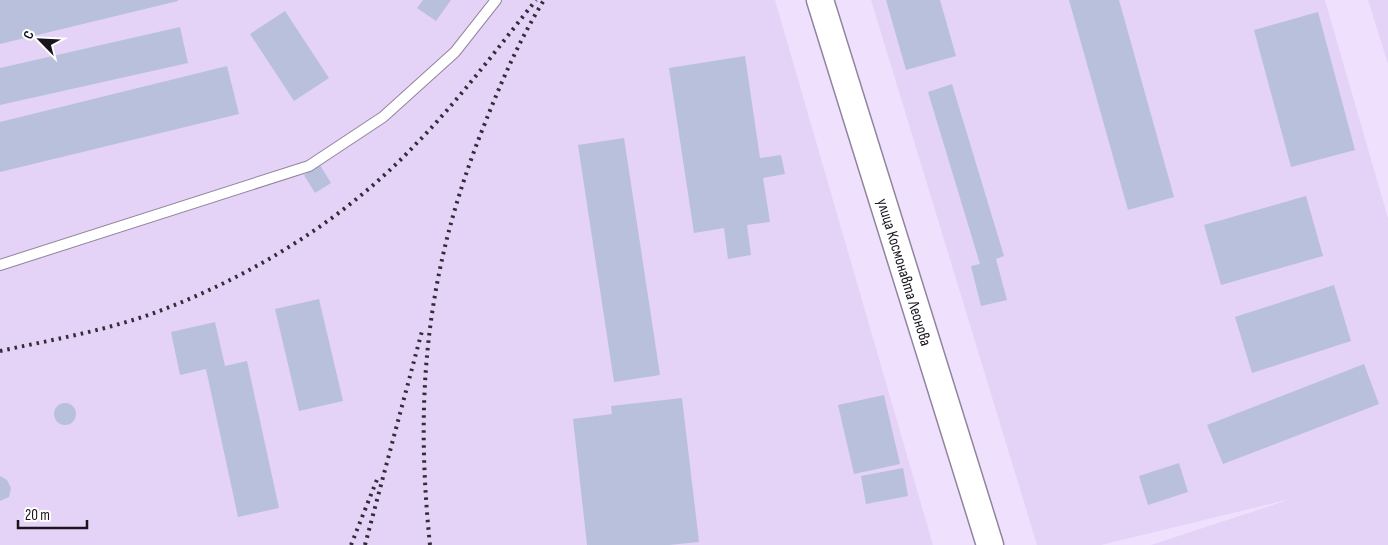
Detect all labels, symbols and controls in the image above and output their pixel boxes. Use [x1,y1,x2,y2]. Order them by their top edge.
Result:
north arrow [15,15,65,65]
text: С [19,28,38,42]
street label: улица Космонавта Леонова [872,197,935,348]
scale bar [18,498,86,530]
text: 20 m [25,506,50,525]

